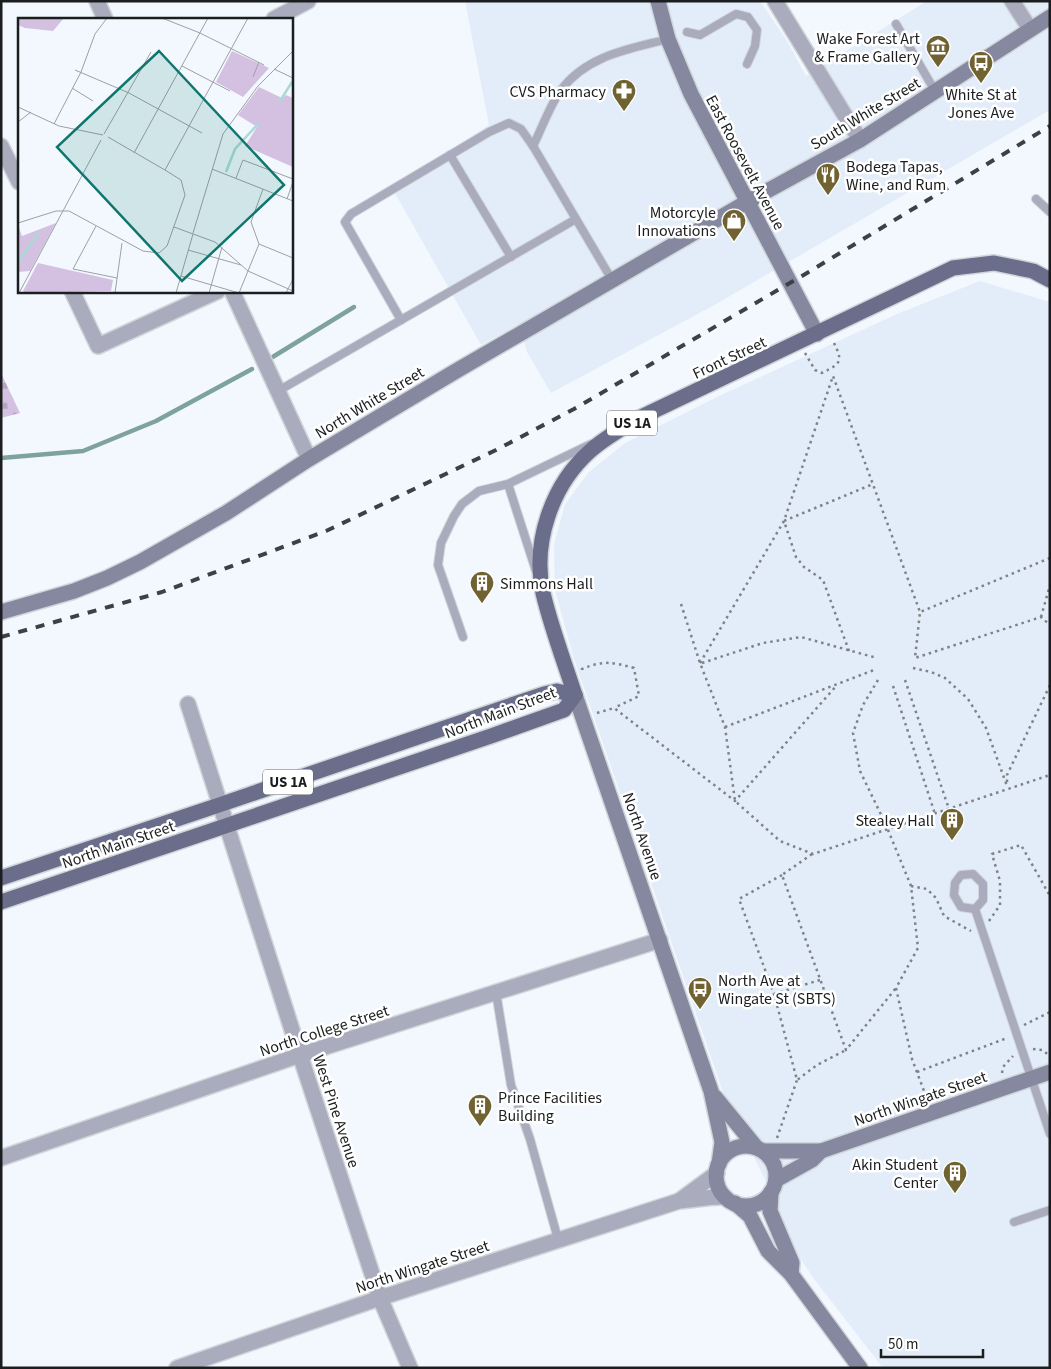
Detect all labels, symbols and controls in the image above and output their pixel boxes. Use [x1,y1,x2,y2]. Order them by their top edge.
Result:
inset map [18,18,292,292]
place label: Wake Forest Art & Frame Gallery [814,28,921,68]
museum icon: Wake Forest Art & Frame Gallery [925,34,951,68]
bus stop icon: White St at Jones Ave [968,50,994,84]
street label: South White Street [806,72,925,155]
pharmacy icon: CVS Pharmacy [611,78,637,112]
place label: CVS Pharmacy [510,81,607,103]
place label: White St at Jones Ave [945,84,1017,124]
street label: East Roosevelt Avenue [700,91,790,234]
place label: Bodega Tapas, Wine, and Rum [846,156,946,196]
restaurant icon: Bodega Tapas, Wine, and Rum [815,162,841,196]
place label: Motorcyle Innovations [637,202,716,242]
shop icon: Motorcyle Innovations [721,208,747,242]
street label: Front Street [689,331,770,385]
street label: North White Street [311,361,429,444]
road number: US 1A [607,410,657,436]
building icon: Simmons Hall [469,570,495,604]
place label: Simmons Hall [500,573,593,595]
street label: North Main Street [442,681,560,744]
road number: US 1A [263,770,313,794]
street label: North Avenue [617,790,667,883]
building icon: Stealey Hall [939,807,965,841]
place label: Stealey Hall [855,810,934,832]
street label: North Main Street [59,815,178,874]
place label: North Ave at Wingate St (SBTS) [718,970,836,1010]
bus stop icon: North Ave at Wingate St (SBTS) [687,976,713,1010]
street label: North College Street [257,999,392,1062]
street label: West Pine Avenue [307,1052,365,1171]
street label: North Wingate Street [851,1066,990,1132]
place label: Prince Facilities Building [498,1087,602,1127]
building icon: Prince Facilities Building [467,1093,493,1127]
place label: Akin Student Center [852,1154,939,1194]
building icon: Akin Student Center [942,1160,968,1194]
street label: North Wingate Street [353,1235,492,1299]
scale bar [881,1326,984,1358]
text: 50 m [888,1334,918,1355]

